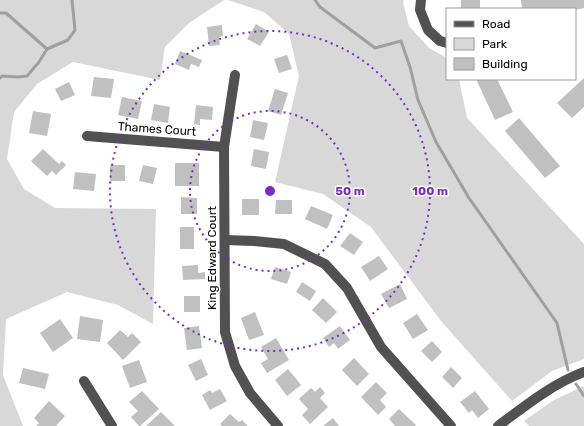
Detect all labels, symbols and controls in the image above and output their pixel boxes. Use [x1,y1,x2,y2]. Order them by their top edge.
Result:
legend [446,8,576,80]
text: Road [482,17,510,31]
text: Park [482,37,508,51]
text: Building [482,57,528,71]
street label: Thames Court [117,119,197,139]
centre of rings [263,184,277,198]
text: 50 m [335,184,365,198]
text: 100 m [412,184,448,198]
street label: King Edward Court [205,206,219,310]

